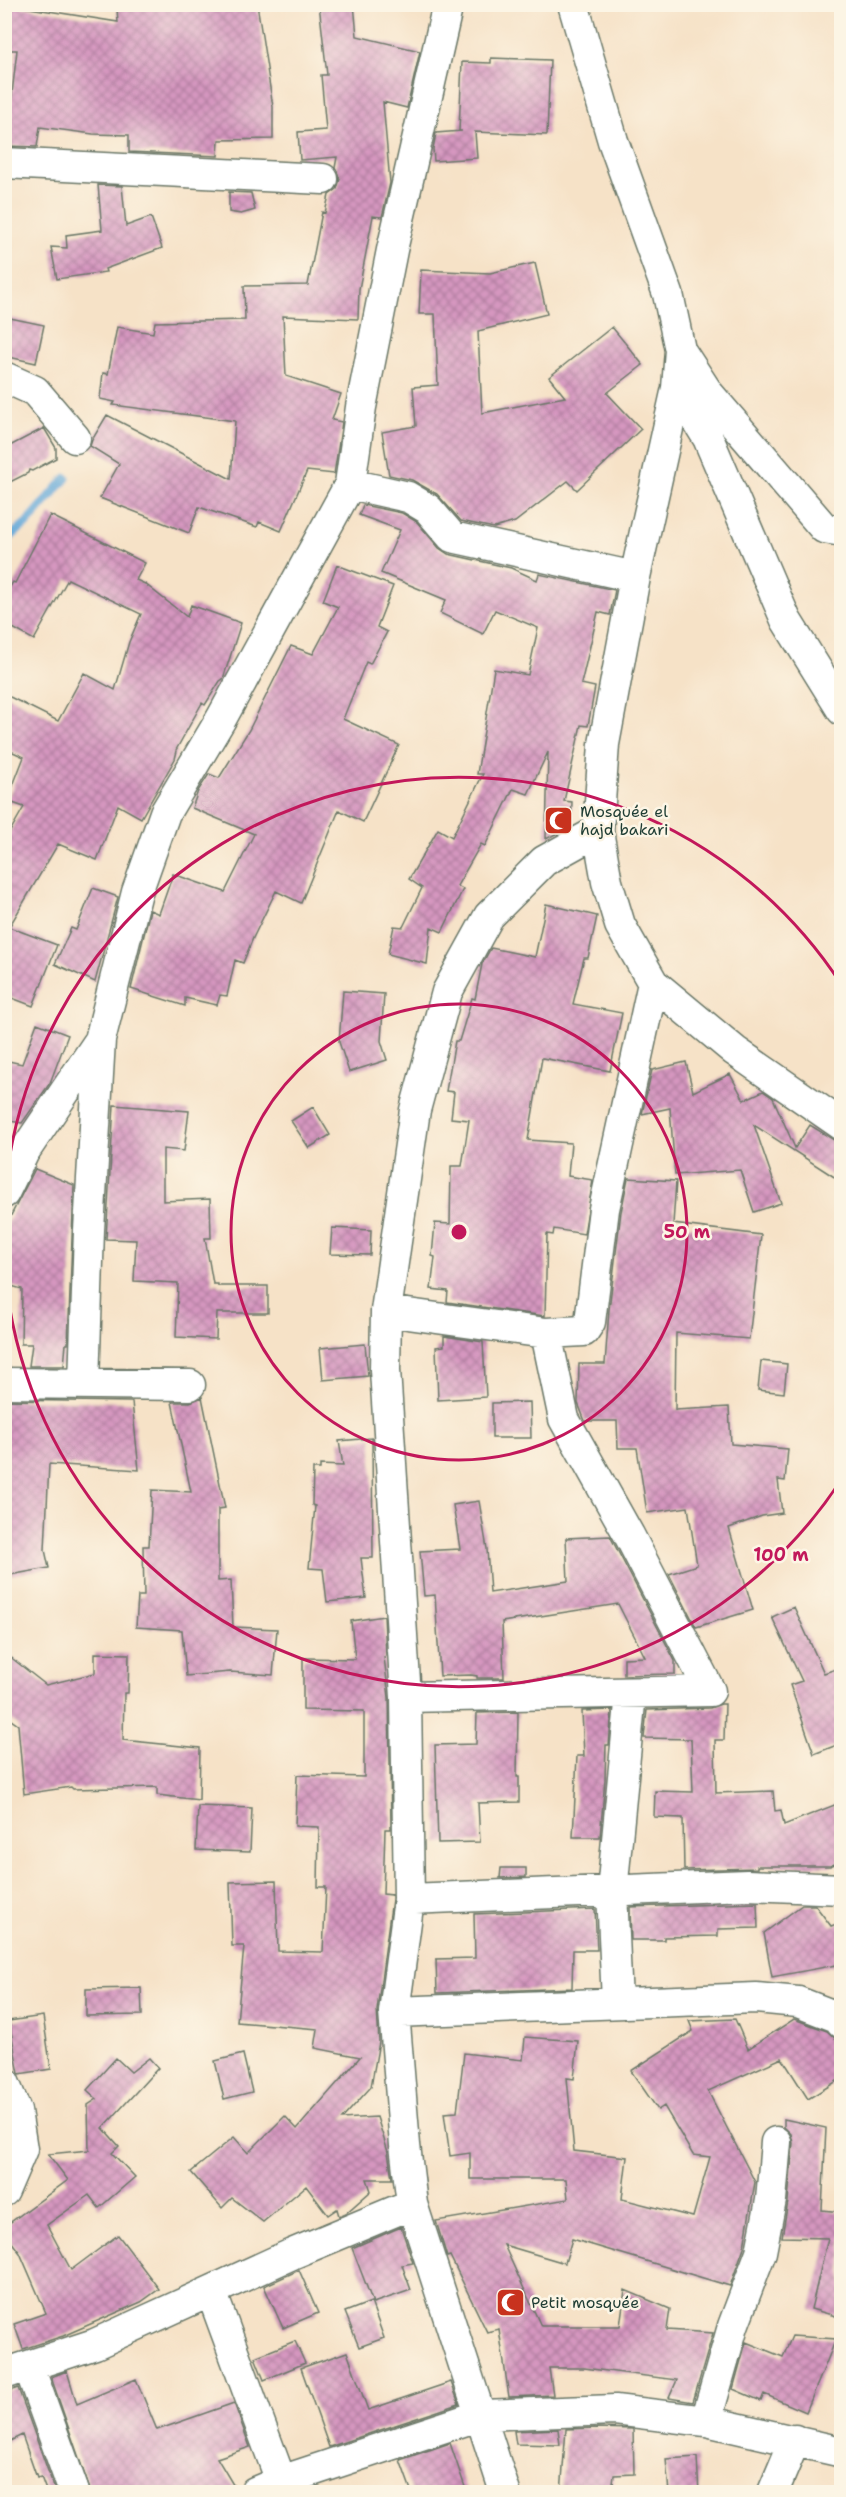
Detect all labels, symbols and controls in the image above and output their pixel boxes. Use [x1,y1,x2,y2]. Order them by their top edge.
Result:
place label: Mosquée el hajd bakari [580,801,669,840]
mosque icon: Mosquée el hajd bakari [543,804,575,836]
text: 50 m [664,1220,711,1244]
centre of rings [449,1222,469,1242]
text: 100 m [753,1543,809,1567]
mosque icon: Petit mosquée [494,2286,526,2318]
place label: Petit mosquée [531,2292,639,2313]

